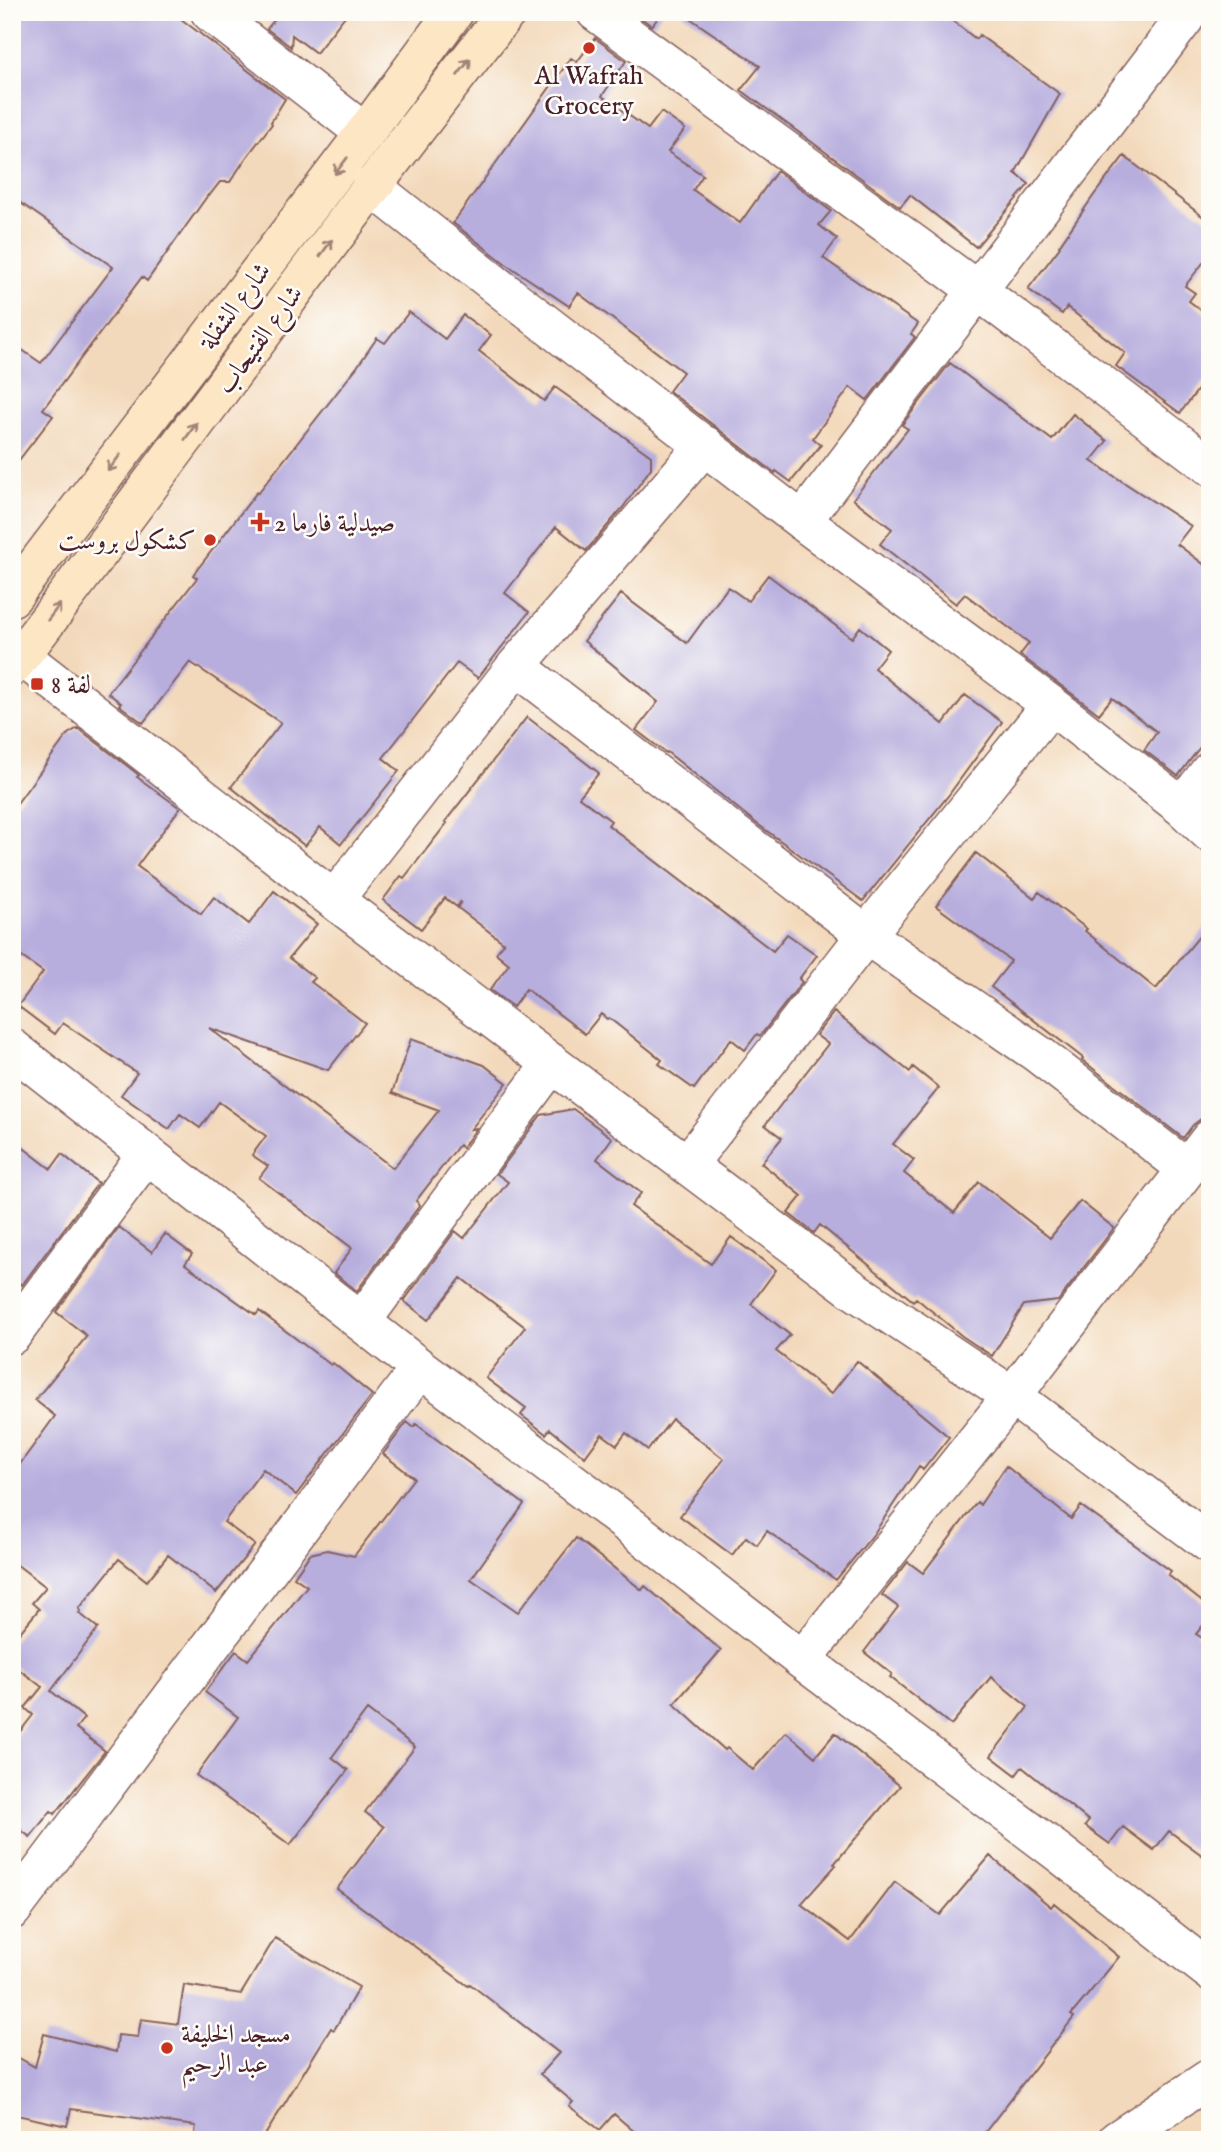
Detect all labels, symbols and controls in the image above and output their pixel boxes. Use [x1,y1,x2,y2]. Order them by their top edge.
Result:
marker: Al Wafrah Grocery [581,40,597,56]
one-way arrow [456,58,471,77]
place label: Al Wafrah Grocery [534,60,644,123]
one-way arrow [333,156,348,174]
one-way arrow [319,239,333,258]
street label: شارع الشقلة [190,256,282,360]
street label: شارع الفتيحاب [209,279,314,403]
one-way arrow [184,422,198,441]
one-way arrow [106,454,121,472]
place label: صيدلية فارما 2 [274,507,395,540]
marker: صيدلية فارما 2 [252,514,268,530]
place label: كشكول بروست [58,525,196,558]
marker: كشكول بروست [202,532,218,548]
one-way arrow [46,604,61,622]
place label: لفة 8 [51,669,91,702]
marker: لفة 8 [29,676,45,692]
place label: مسجد الخليفة عبد الرحيم [181,2018,291,2089]
marker: مسجد الخليفة عبد الرحيم [159,2040,175,2056]

